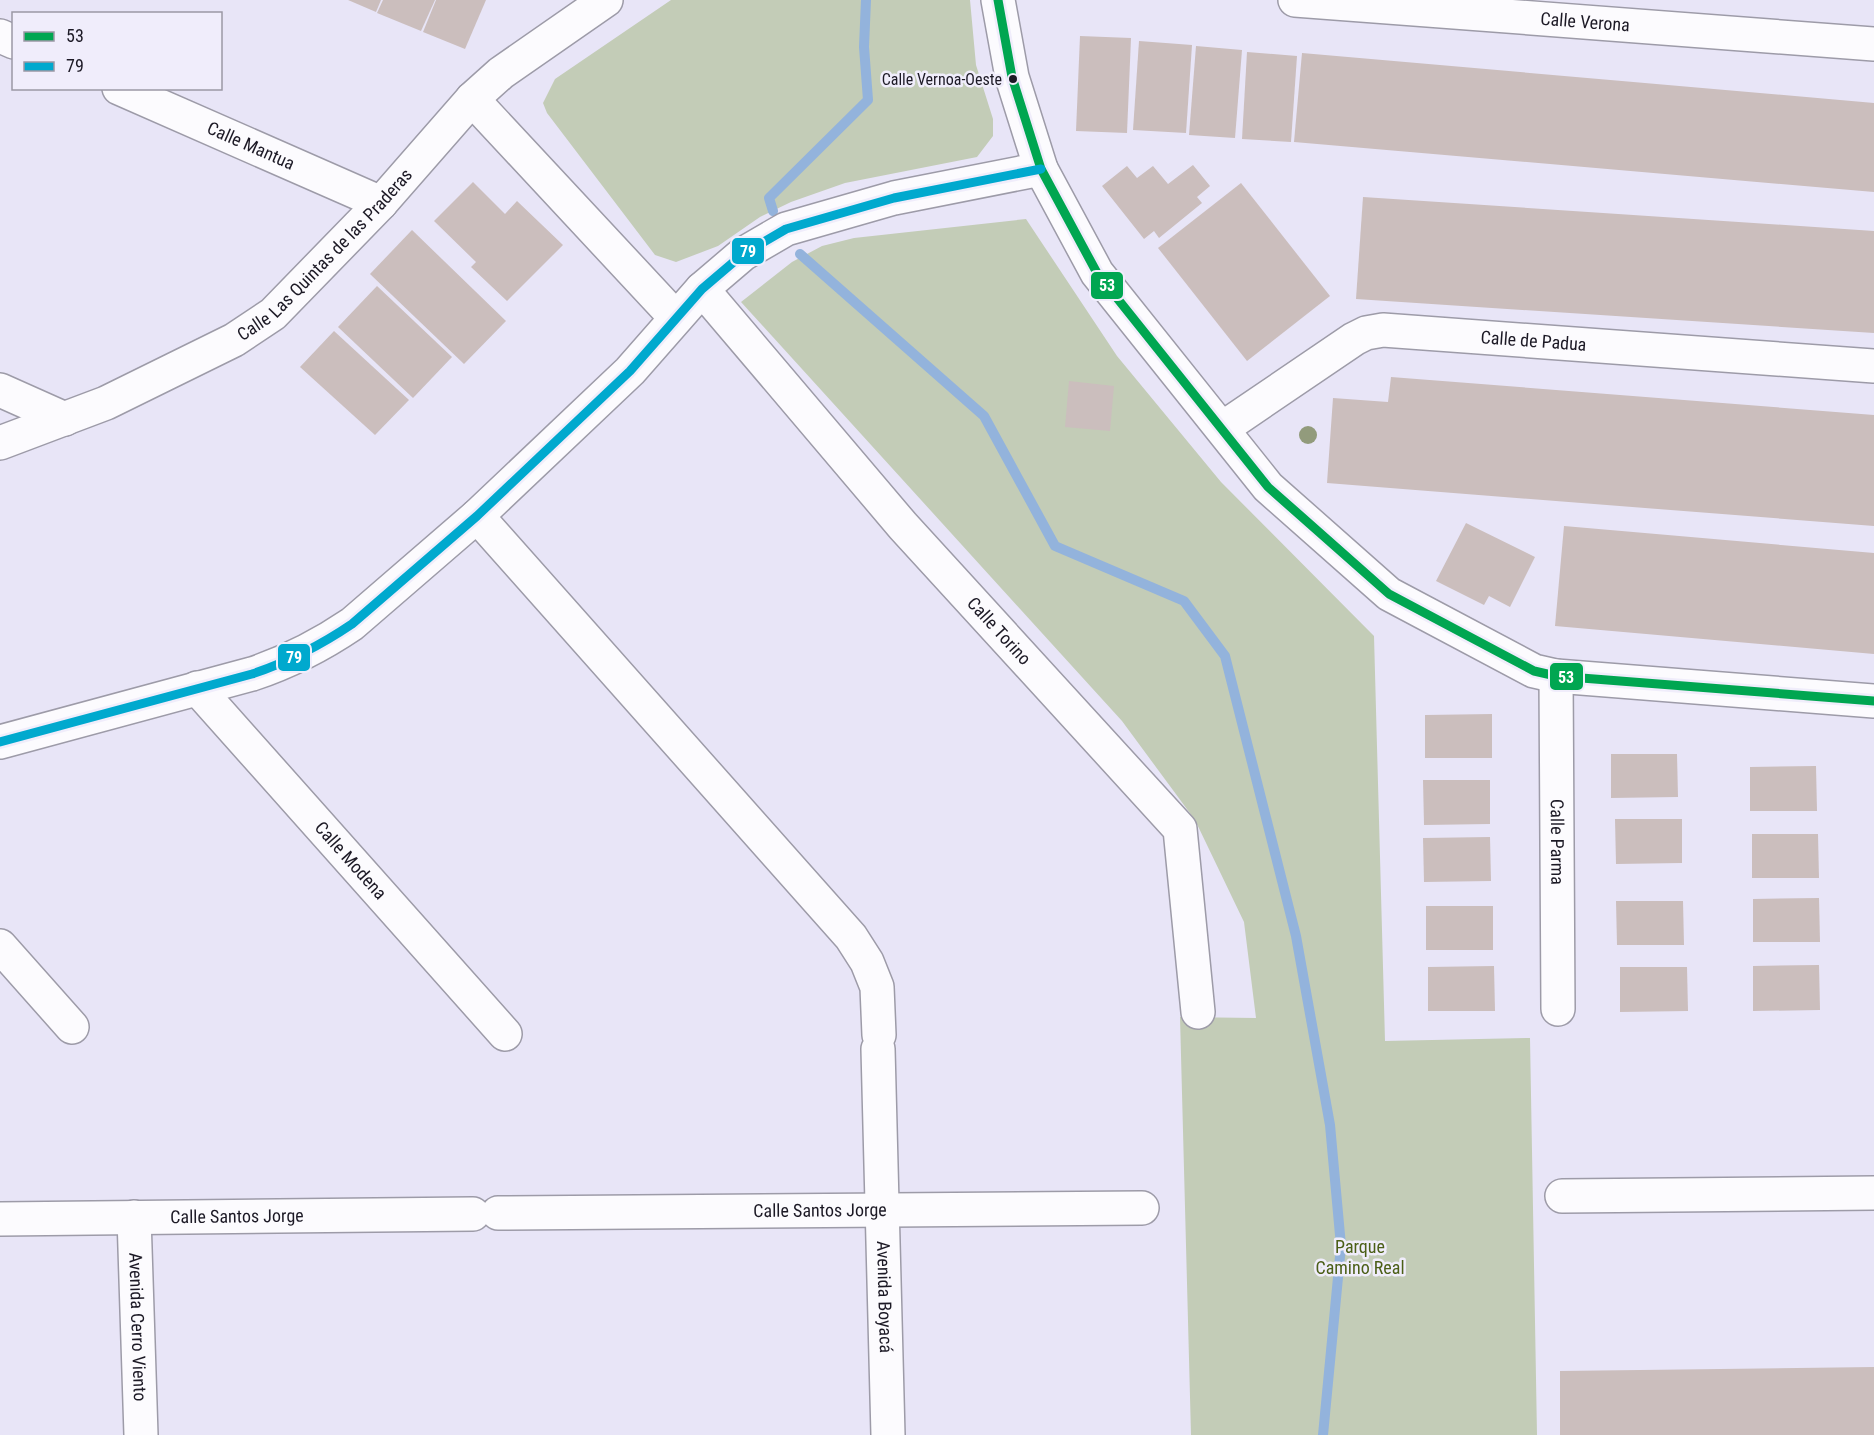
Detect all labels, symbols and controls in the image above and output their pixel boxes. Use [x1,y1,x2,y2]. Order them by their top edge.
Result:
street label: Calle Verona [1540,8,1631,35]
legend [12,12,222,90]
text: 53 [66,25,84,46]
text: 79 [66,55,84,76]
place label: Calle Vernoa-Oeste [882,70,1002,89]
marker: Calle Vernoa-Oeste [1007,73,1019,85]
street label: Calle Mantua [204,117,298,174]
street label: Calle Las Quintas de las Praderas [233,164,416,345]
line badge: 79 [731,237,765,265]
text: 79 [740,242,756,261]
line badge: 53 [1090,271,1124,300]
text: 53 [1099,276,1115,295]
street label: Calle de Padua [1480,326,1587,355]
street label: Calle Torino [963,592,1036,669]
line badge: 79 [277,643,311,672]
text: 79 [286,648,302,667]
line badge: 53 [1549,662,1584,691]
text: 53 [1558,668,1574,687]
street label: Calle Parma [1547,799,1568,885]
street label: Calle Modena [311,817,391,903]
street label: Calle Santos Jorge [753,1199,887,1221]
street label: Calle Santos Jorge [170,1205,304,1227]
park label: Parque Camino Real [1315,1236,1405,1278]
street label: Avenida Boyacá [873,1241,897,1353]
street label: Avenida Cerro Viento [125,1252,151,1402]

